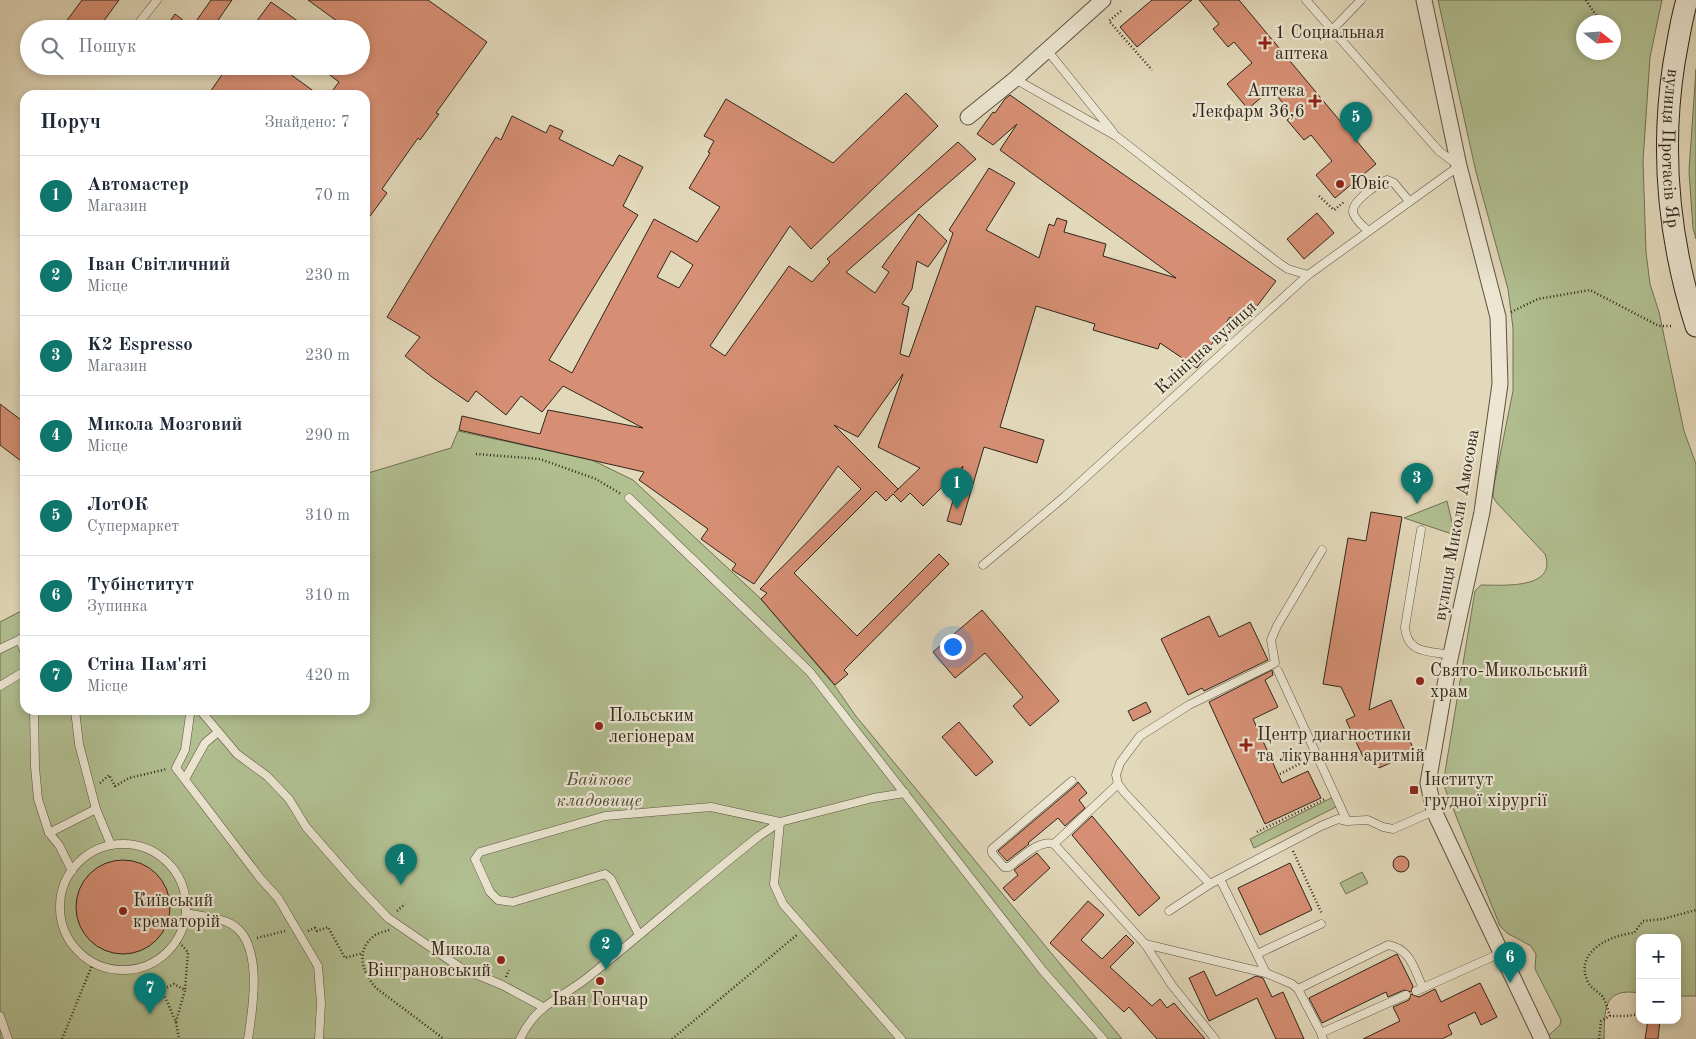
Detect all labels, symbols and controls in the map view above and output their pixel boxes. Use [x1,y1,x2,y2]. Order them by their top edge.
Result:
north arrow [1576,15,1621,60]
search box [20,20,370,75]
place label: 1 Социальная аптека [1275,24,1385,63]
icon: search [38,34,66,62]
marker: 1 Социальная аптека [1259,37,1271,49]
text: Пошук [78,38,136,57]
street label: вулиця Протасів Яр [1658,68,1682,229]
place label: Аптека Лекфарм 36,6 [1192,82,1305,122]
marker: Аптека Лекфарм 36,6 [1309,95,1321,107]
pin: 5 [1340,102,1372,143]
text: Поруч [40,112,101,133]
text: Знайдено: 7 [265,115,350,131]
place label: Ювіс [1350,175,1390,193]
text: Автомастер [87,176,189,195]
marker: Ювіс [1334,178,1346,190]
text: 1 [51,188,61,204]
text: 70 m [314,188,350,204]
text: Магазин [87,199,147,215]
text: Іван Світличний [87,256,230,275]
text: 2 [51,268,61,284]
text: 230 m [305,268,350,284]
text: Місце [87,279,128,295]
street label: Клінічна вулиця [1152,298,1260,398]
text: K2 Espresso [87,336,193,355]
text: 3 [51,348,61,364]
text: 230 m [305,348,350,364]
text: Магазин [87,359,147,375]
text: Микола Мозговий [87,416,242,435]
text: 4 [51,428,61,444]
text: 290 m [305,428,350,444]
street label: вулиця Миколи Амосова [1431,428,1483,622]
text: Місце [87,439,128,455]
pin: 3 [1401,463,1433,504]
pin: 1 [941,468,973,509]
text: ЛотОК [87,496,148,515]
text: 5 [51,508,61,524]
text: 310 m [305,508,350,524]
text: Супермаркет [87,519,179,535]
text: Тубінститут [87,576,194,595]
text: 6 [51,588,61,604]
text: 310 m [305,588,350,604]
text: Зупинка [87,599,148,615]
your location [940,634,966,660]
text: Стіна Пам'яті [87,656,207,675]
place label: Свято-Микольський храм [1430,662,1588,701]
text: 7 [51,668,61,684]
text: 420 m [305,668,350,684]
marker: Свято-Микольський храм [1414,675,1426,687]
text: Місце [87,679,128,695]
place label: Польським легіонерам [609,707,695,746]
marker: Польським легіонерам [593,720,605,732]
place label: Центр диагностики та лікування аритмій [1257,726,1425,765]
marker: Центр диагностики та лікування аритмій [1239,738,1253,752]
park label: Байкове кладовище [556,771,642,810]
place label: Інститут грудної хірургії [1424,771,1547,810]
marker: Інститут грудної хірургії [1408,784,1420,796]
pin: 4 [385,844,417,885]
place label: Київський крематорій [133,892,220,931]
marker: Київський крематорій [117,905,129,917]
pin: 2 [590,929,622,970]
map controls [1636,934,1681,1024]
button: + [1636,934,1681,979]
place label: Микола Вінграновський [367,941,491,980]
pin: 6 [1494,942,1526,983]
marker: Микола Вінграновський [495,954,507,966]
pin: 7 [134,973,166,1014]
marker: Іван Гончар [594,975,606,987]
button: − [1636,979,1681,1024]
place label: Іван Гончар [552,991,648,1009]

